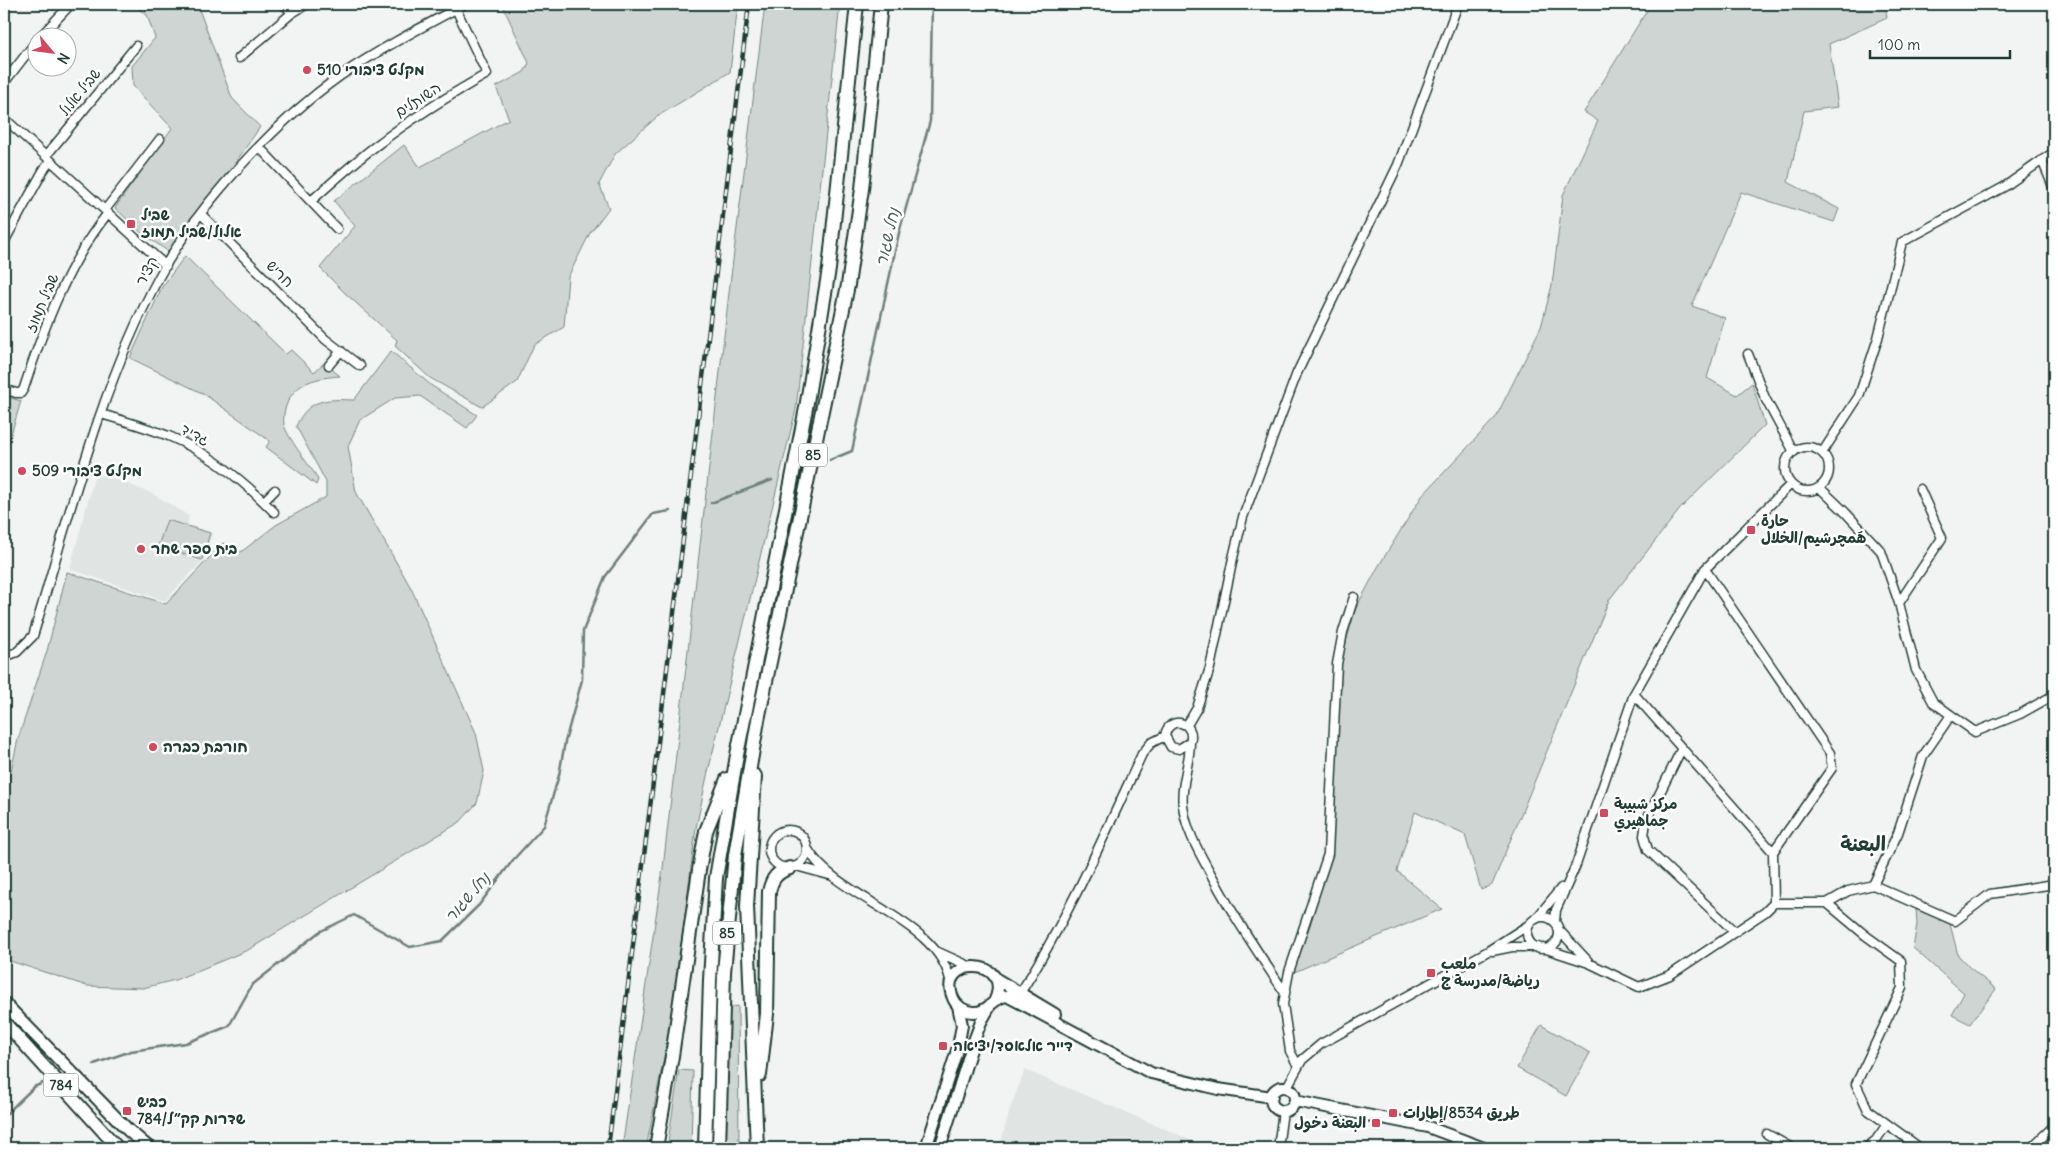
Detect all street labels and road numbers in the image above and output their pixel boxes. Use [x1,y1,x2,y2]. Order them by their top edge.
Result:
street label: שביל אלול [55,64,105,119]
street label: השותלים [391,78,444,121]
street label: קציר [131,253,163,289]
street label: חריש [263,256,298,291]
street label: שביל תמוז [21,270,63,335]
street label: גדיד [178,419,213,450]
road number: 85 [799,444,827,466]
road number: 85 [713,921,741,944]
road number: 784 [44,1074,78,1096]

